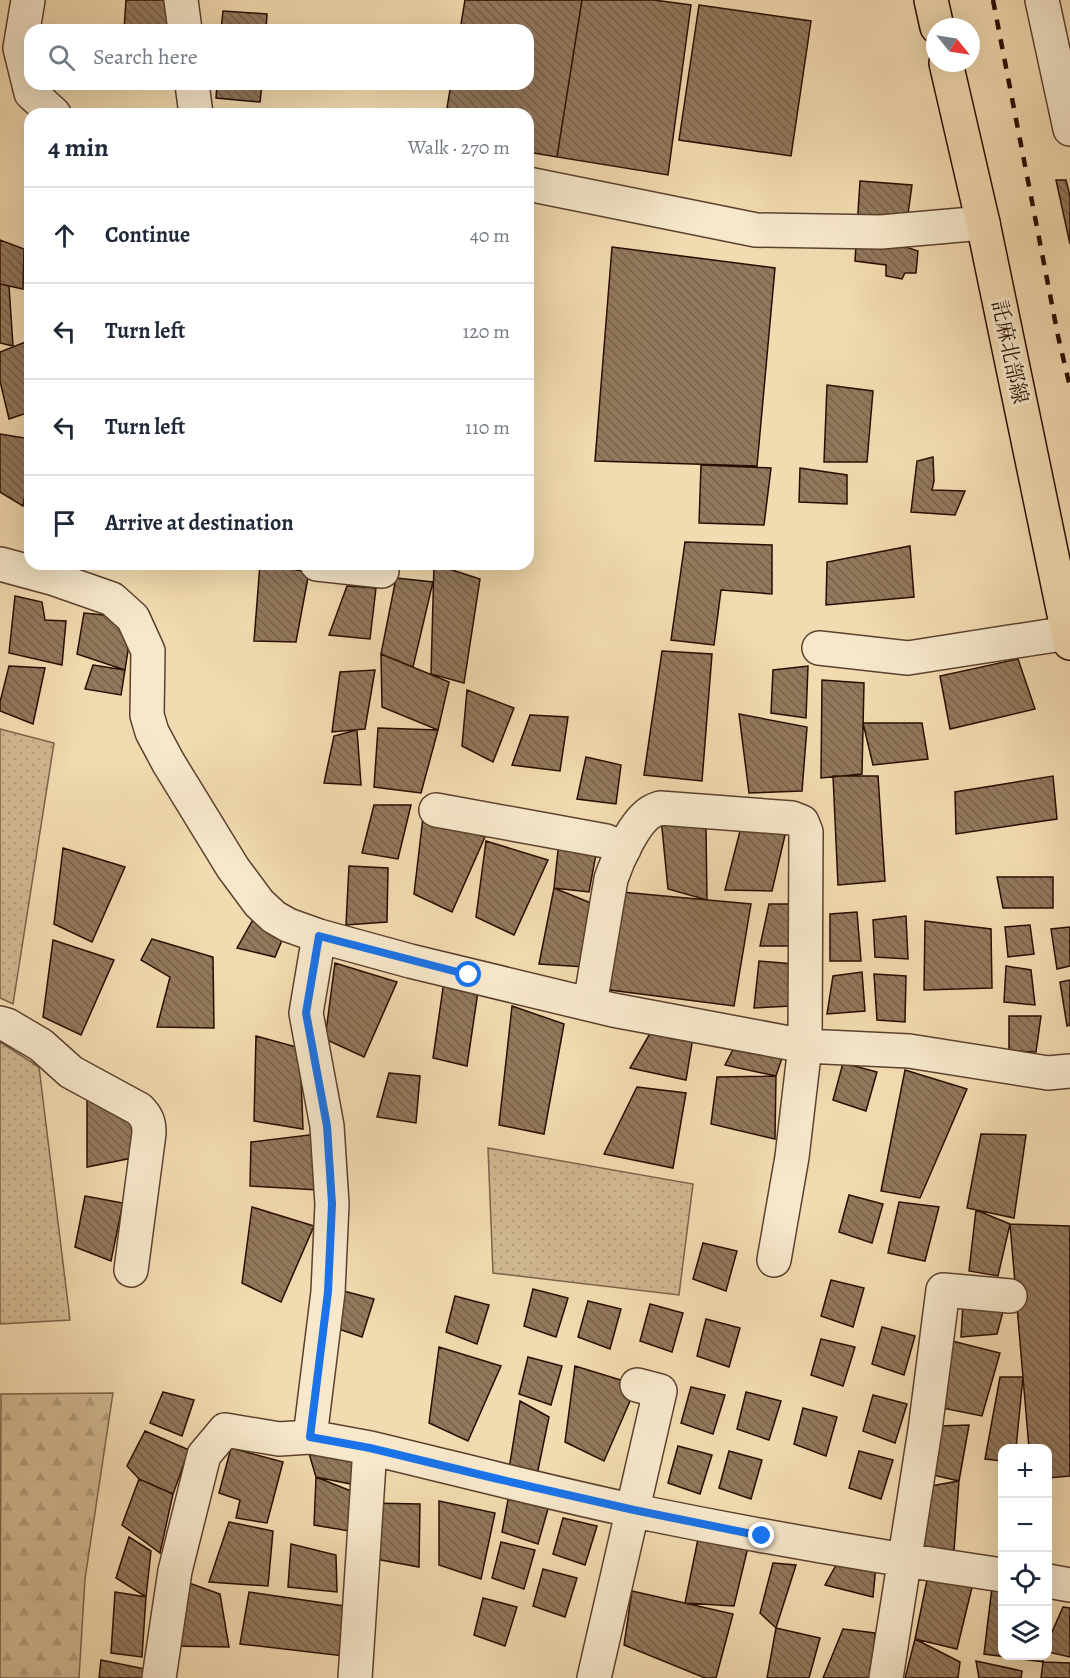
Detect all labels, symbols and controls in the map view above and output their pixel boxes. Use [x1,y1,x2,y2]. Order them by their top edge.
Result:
north arrow [926,18,980,72]
search box [24,24,534,90]
icon: search [45,41,78,74]
text: Search here [93,42,198,72]
text: 4 min [48,130,109,165]
text: Walk · 270 m [408,134,510,161]
icon: ahead [48,219,81,252]
text: Continue [105,220,190,250]
text: 40 m [470,222,510,249]
street label: 託麻北部線 [985,298,1035,406]
icon: left [48,315,81,348]
text: Turn left [105,316,185,346]
text: 120 m [462,318,510,345]
icon: left [48,411,81,444]
text: Turn left [105,412,185,442]
text: 110 m [465,414,510,441]
icon: arrive [48,507,81,540]
text: Arrive at destination [105,508,294,538]
route start [455,961,481,987]
map controls [998,1444,1052,1660]
button: + [998,1444,1052,1498]
button: − [998,1498,1052,1552]
route end [748,1522,774,1548]
button: locate [998,1552,1052,1606]
button: layers [998,1606,1052,1660]

